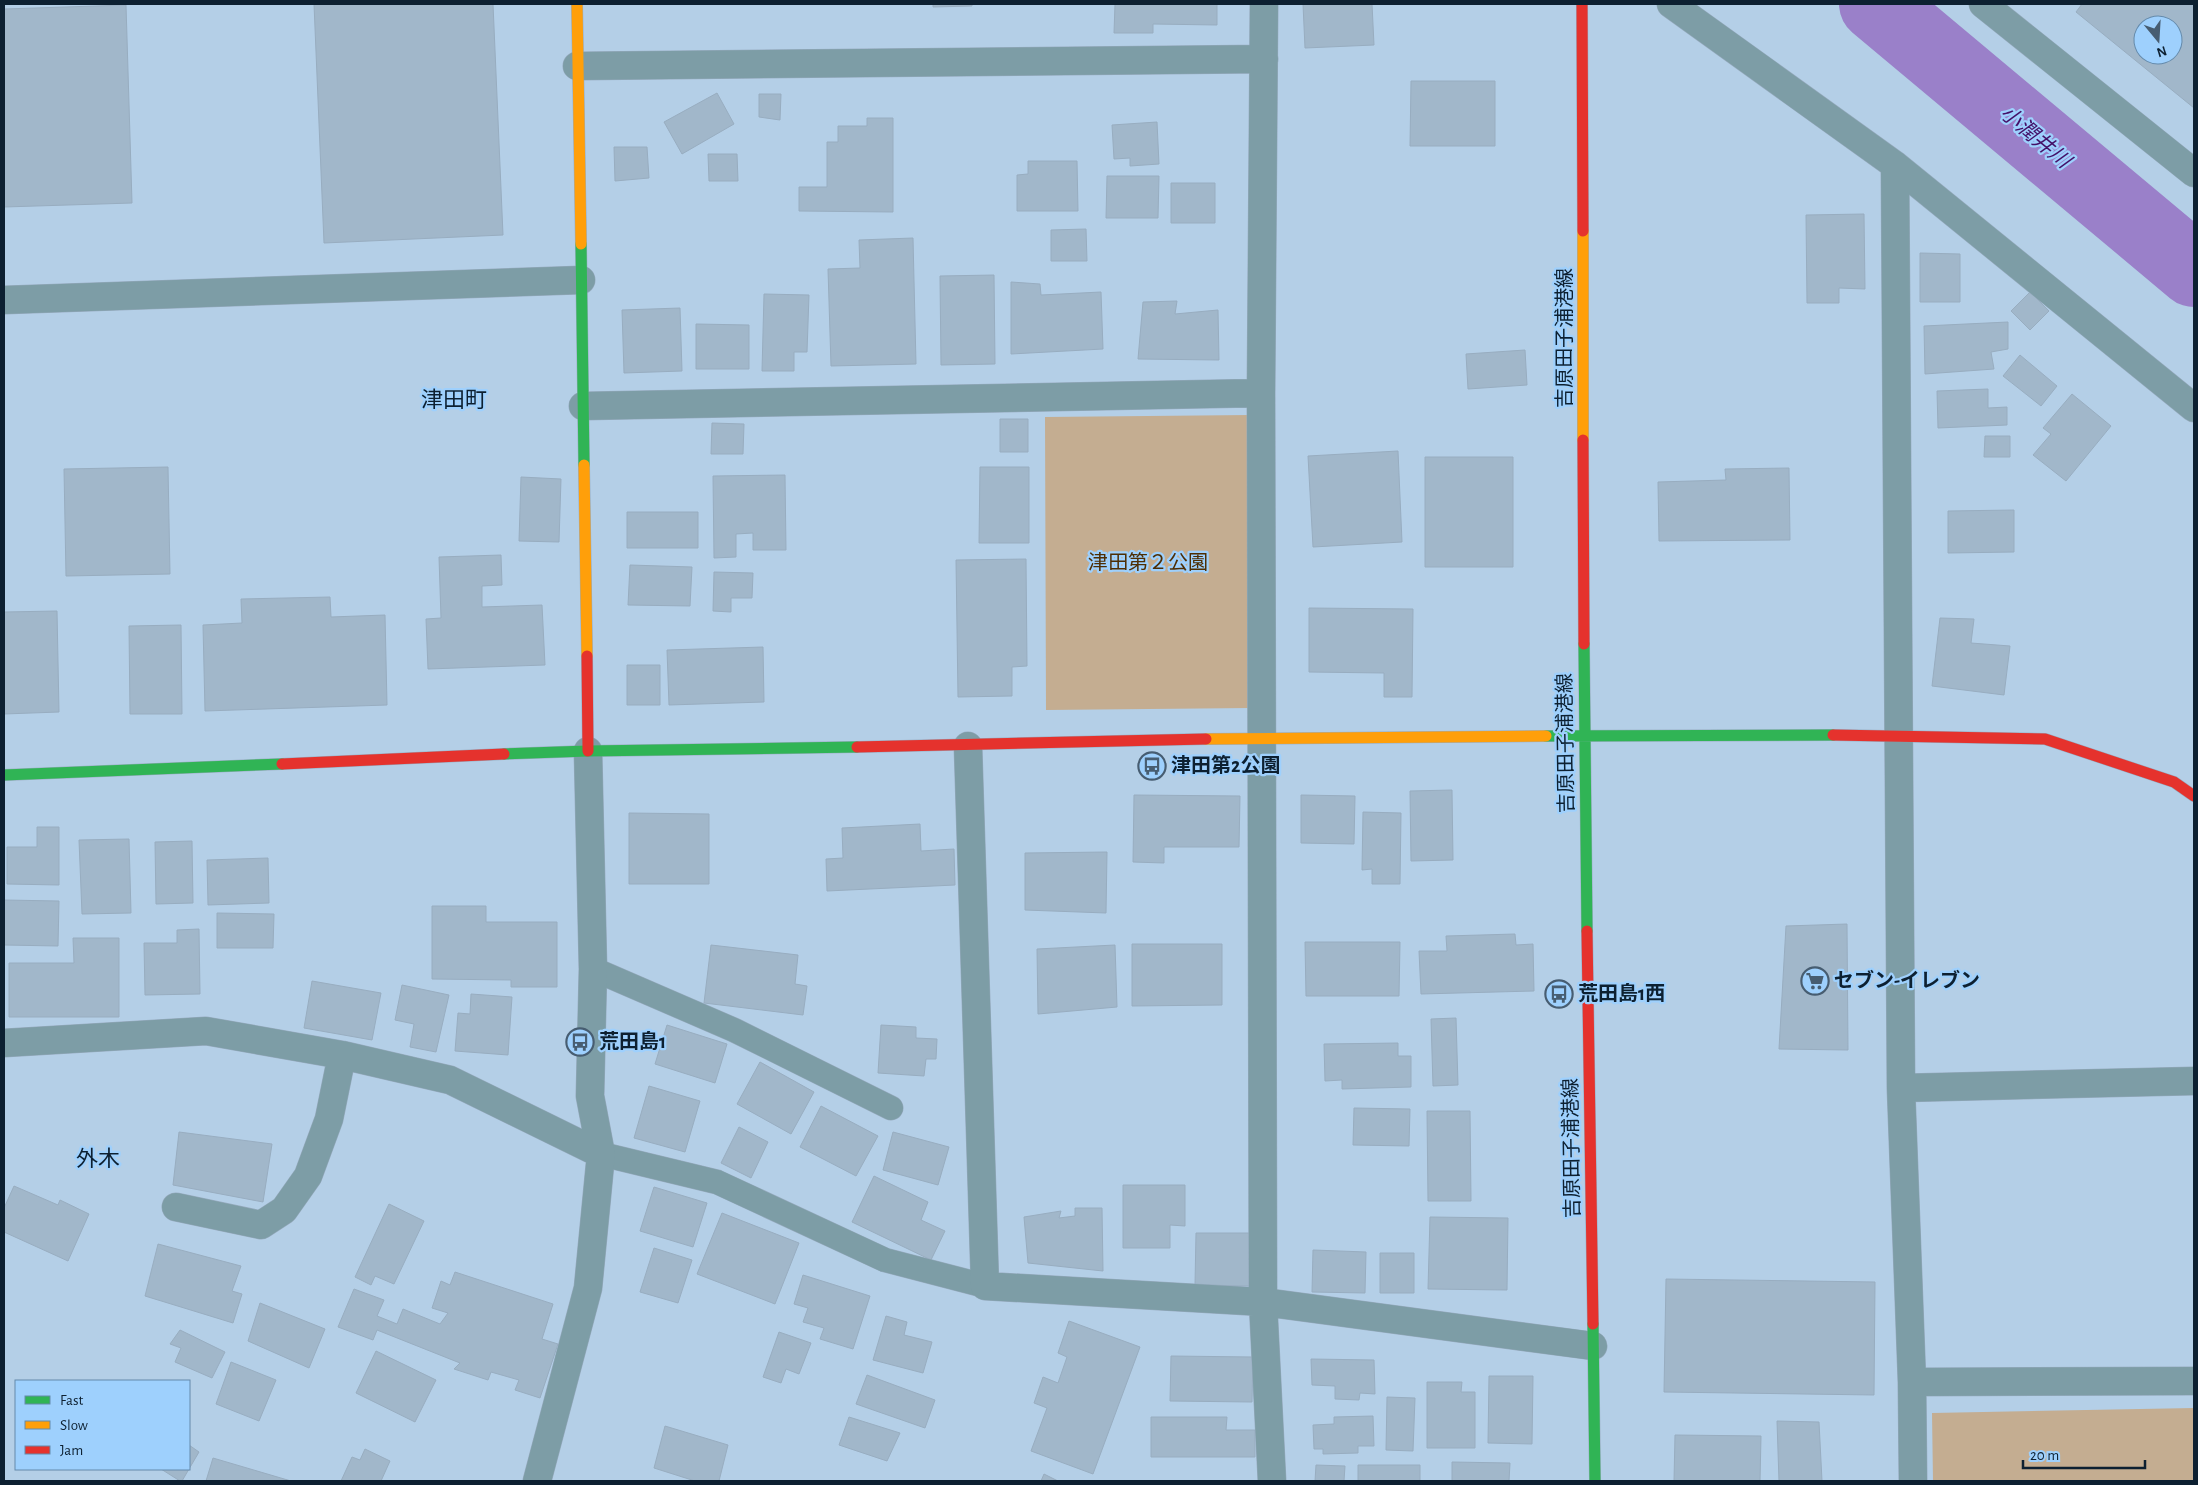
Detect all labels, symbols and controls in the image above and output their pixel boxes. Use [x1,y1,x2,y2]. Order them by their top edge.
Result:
north arrow [2133,15,2183,65]
text: N [2155,43,2169,60]
water label: 小潤井川 [1996,101,2076,173]
street label: 吉原田子浦港線 [1553,268,1575,408]
district label: 津田町 [421,388,487,411]
park label: 津田第２公園 [1088,551,1208,573]
street label: 吉原田子浦港線 [1553,673,1577,813]
bus stop icon: 津田第2公園 [1137,751,1167,781]
place label: 津田第2公園 [1171,754,1280,776]
supermarket icon: セブン-イレブン [1800,966,1830,996]
place label: セブン-イレブン [1834,969,1980,991]
bus stop icon: 荒田島1西 [1544,979,1574,1009]
place label: 荒田島1西 [1578,982,1665,1004]
bus stop icon: 荒田島1 [565,1027,595,1057]
place label: 荒田島1 [599,1030,666,1052]
street label: 吉原田子浦港線 [1559,1078,1583,1218]
district label: 外木 [76,1147,120,1170]
legend [15,1380,190,1470]
text: Fast [60,1393,84,1408]
text: Slow [60,1418,88,1433]
scale bar [2023,1438,2146,1470]
text: Jam [60,1443,83,1458]
text: 20 m [2030,1448,2059,1463]

